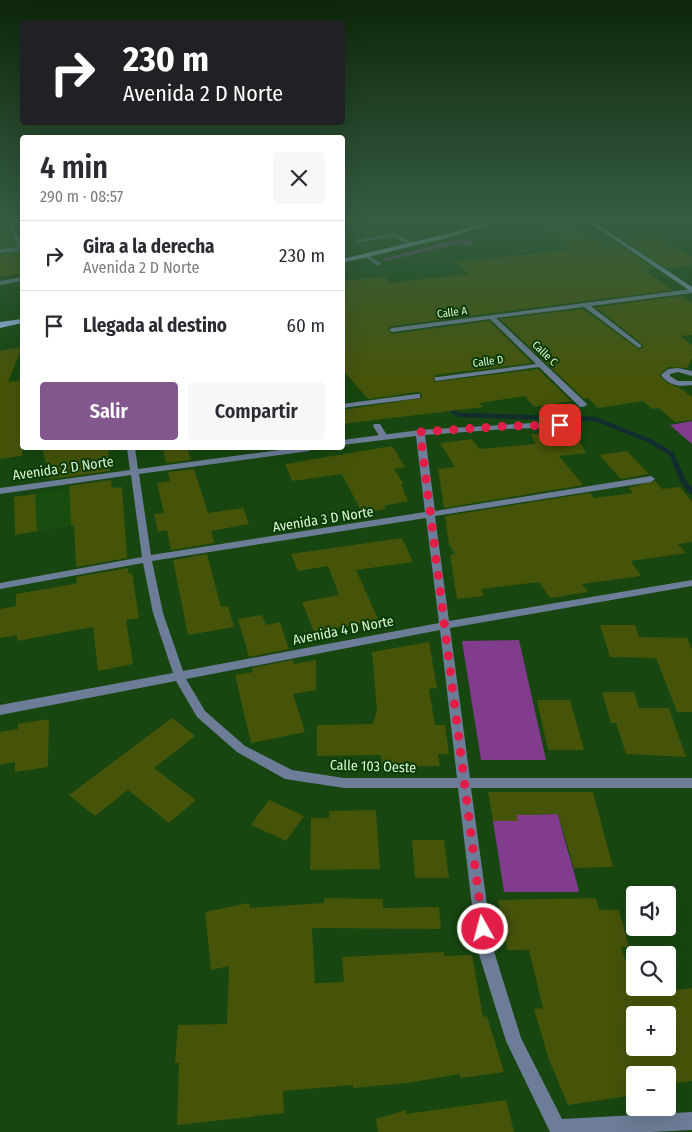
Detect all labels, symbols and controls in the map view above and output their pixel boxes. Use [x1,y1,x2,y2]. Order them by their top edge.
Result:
text: 230 m [123,38,209,80]
icon: right [40,40,105,105]
text: Avenida 2 D Norte [123,80,283,107]
text: 4 min [40,150,108,186]
button: close [273,152,325,204]
text: 290 m · 08:57 [40,187,123,206]
text: Gira a la derecha [83,235,215,258]
icon: right [40,242,68,270]
text: 230 m [279,244,325,267]
text: Avenida 2 D Norte [83,258,200,277]
street label: Calle A [436,304,468,321]
icon: arrive [40,312,68,340]
text: Llegada al destino [83,314,227,337]
text: 60 m [287,314,325,337]
street label: Calle C [529,338,560,369]
street label: Calle D [472,353,504,370]
button: Salir [40,382,178,440]
button: Compartir [188,382,325,440]
pin [539,404,581,446]
icon: arrive [546,411,574,439]
street label: Avenida 2 D Norte [11,453,115,484]
street label: Avenida 3 D Norte [271,503,375,536]
street label: Avenida 4 D Norte [291,612,395,649]
street label: Calle 103 Oeste [330,756,417,777]
map controls [626,886,676,1116]
button: sound [626,886,676,936]
position arrow [456,902,508,954]
button: search [626,946,676,996]
button: + [626,1006,676,1056]
button: − [626,1066,676,1116]

